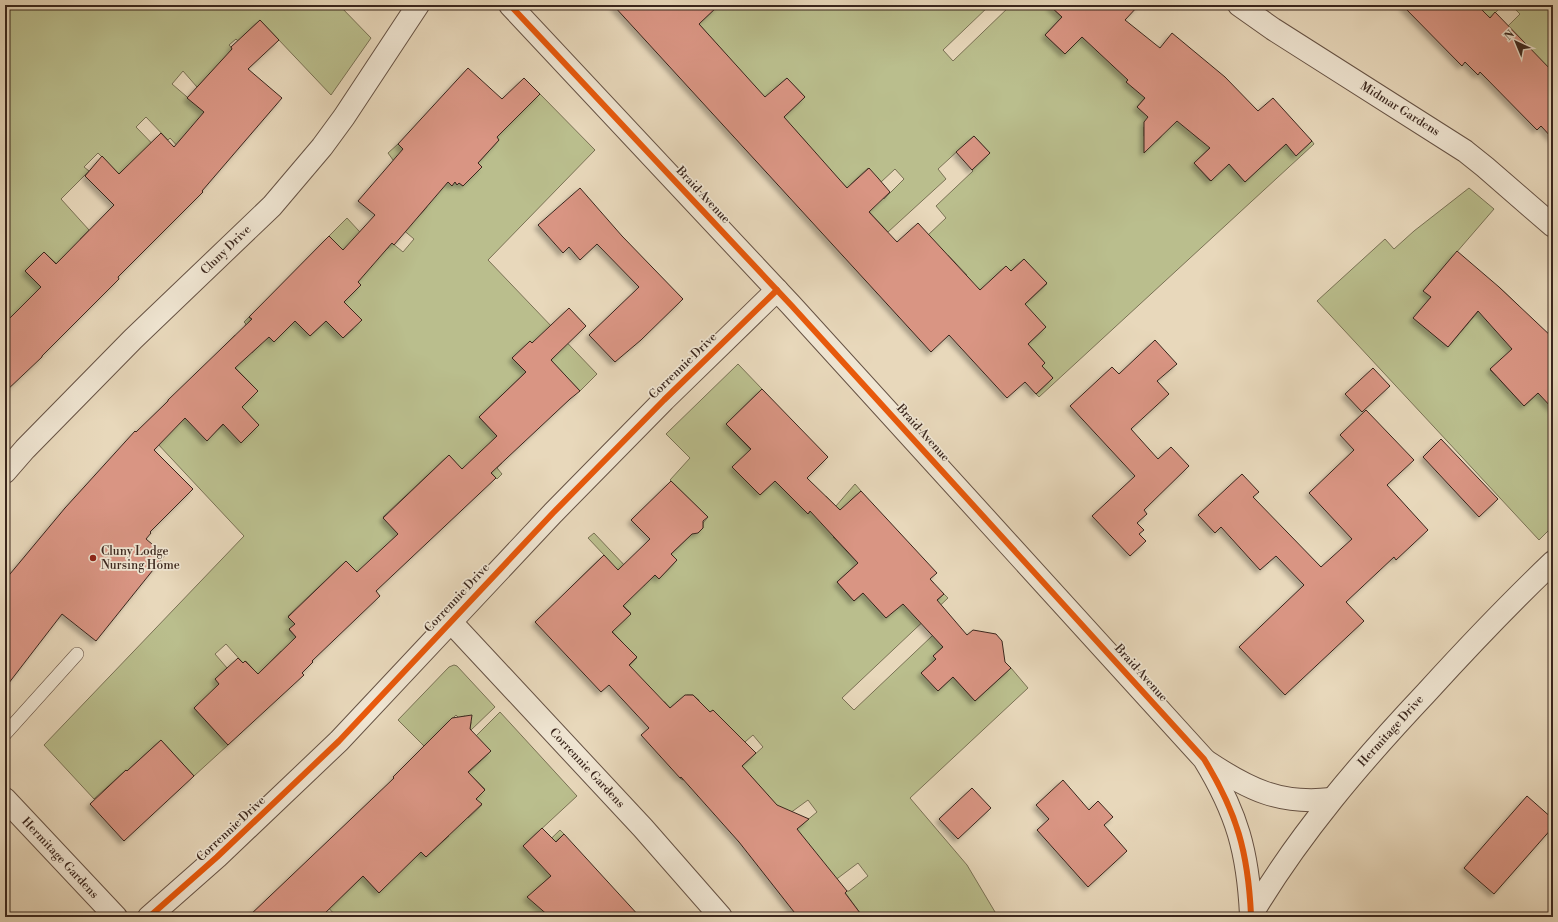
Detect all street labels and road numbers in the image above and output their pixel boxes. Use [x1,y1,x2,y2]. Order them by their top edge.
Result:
street label: Midmar Gardens [1357,79,1443,139]
street label: Braid Avenue [672,163,733,227]
street label: Cluny Drive [198,222,254,278]
street label: Corrennie Drive [646,330,720,402]
street label: Braid Avenue [893,400,953,465]
street label: Corrennie Drive [421,560,493,636]
street label: Braid Avenue [1111,640,1171,705]
street label: Hermitage Drive [1355,692,1427,770]
street label: Corrennie Gardens [546,725,628,811]
street label: Corrennie Drive [193,793,269,865]
street label: Hermitage Gardens [18,814,102,902]

